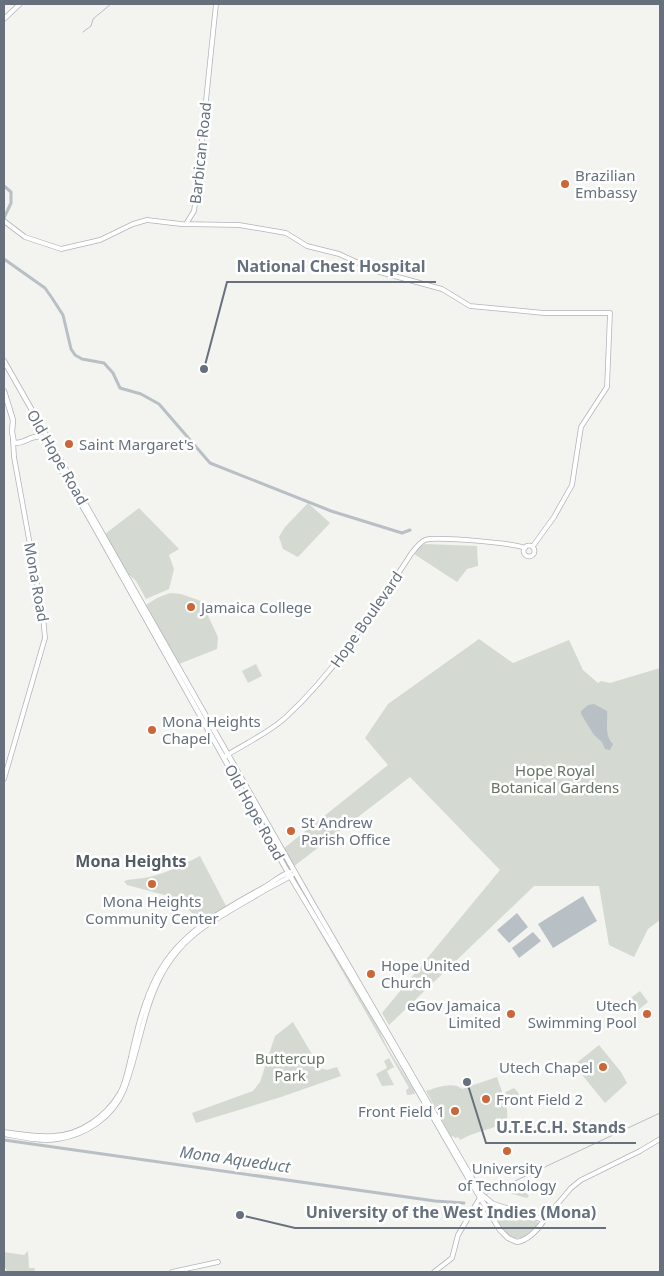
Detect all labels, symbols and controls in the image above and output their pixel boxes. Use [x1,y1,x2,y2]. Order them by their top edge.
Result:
street label: Barbican Road [185,101,215,205]
place label: Brazilian Embassy [575,165,637,202]
marker: Brazilian Embassy [559,178,571,190]
callout: National Chest Hospital [227,251,436,282]
text: National Chest Hospital [236,255,426,277]
street label: Old Hope Road [23,406,93,508]
place label: Saint Margaret's [79,434,194,454]
marker: Saint Margaret's [63,438,75,450]
street label: Mona Road [20,541,54,623]
street label: Hope Boulevard [325,567,407,671]
place label: Jamaica College [199,597,312,617]
marker: Jamaica College [185,601,197,613]
place label: Mona Heights Chapel [162,711,261,748]
marker: Mona Heights Chapel [146,724,158,736]
park label: Hope Royal Botanical Gardens [491,760,619,797]
street label: Old Hope Road [220,761,290,863]
place label: St Andrew Parish Office [301,812,390,849]
marker: St Andrew Parish Office [285,825,297,837]
district label: Mona Heights [75,850,187,872]
marker: Mona Heights Community Center [146,878,158,890]
place label: Mona Heights Community Center [85,891,219,928]
place label: Hope United Church [381,955,470,992]
marker: Hope United Church [365,968,377,980]
place label: eGov Jamaica Limited [407,995,501,1032]
place label: Utech Swimming Pool [528,995,637,1032]
marker: eGov Jamaica Limited [505,1008,517,1020]
marker: Utech Swimming Pool [641,1008,653,1020]
park label: Buttercup Park [255,1048,325,1085]
place label: Utech Chapel [499,1057,593,1077]
marker: Utech Chapel [597,1061,609,1073]
place label: Front Field 2 [496,1089,583,1109]
marker: Front Field 2 [480,1093,492,1105]
place label: Front Field 1 [358,1101,445,1121]
marker: Front Field 1 [449,1105,461,1117]
callout: U.T.E.C.H. Stands [486,1112,636,1143]
text: U.T.E.C.H. Stands [496,1116,626,1138]
water label: Mona Aqueduct [178,1140,292,1178]
marker: University of Technology [501,1145,513,1157]
place label: University of Technology [458,1158,557,1195]
callout: University of the West Indies (Mona) [295,1197,606,1228]
text: University of the West Indies (Mona) [306,1201,596,1223]

